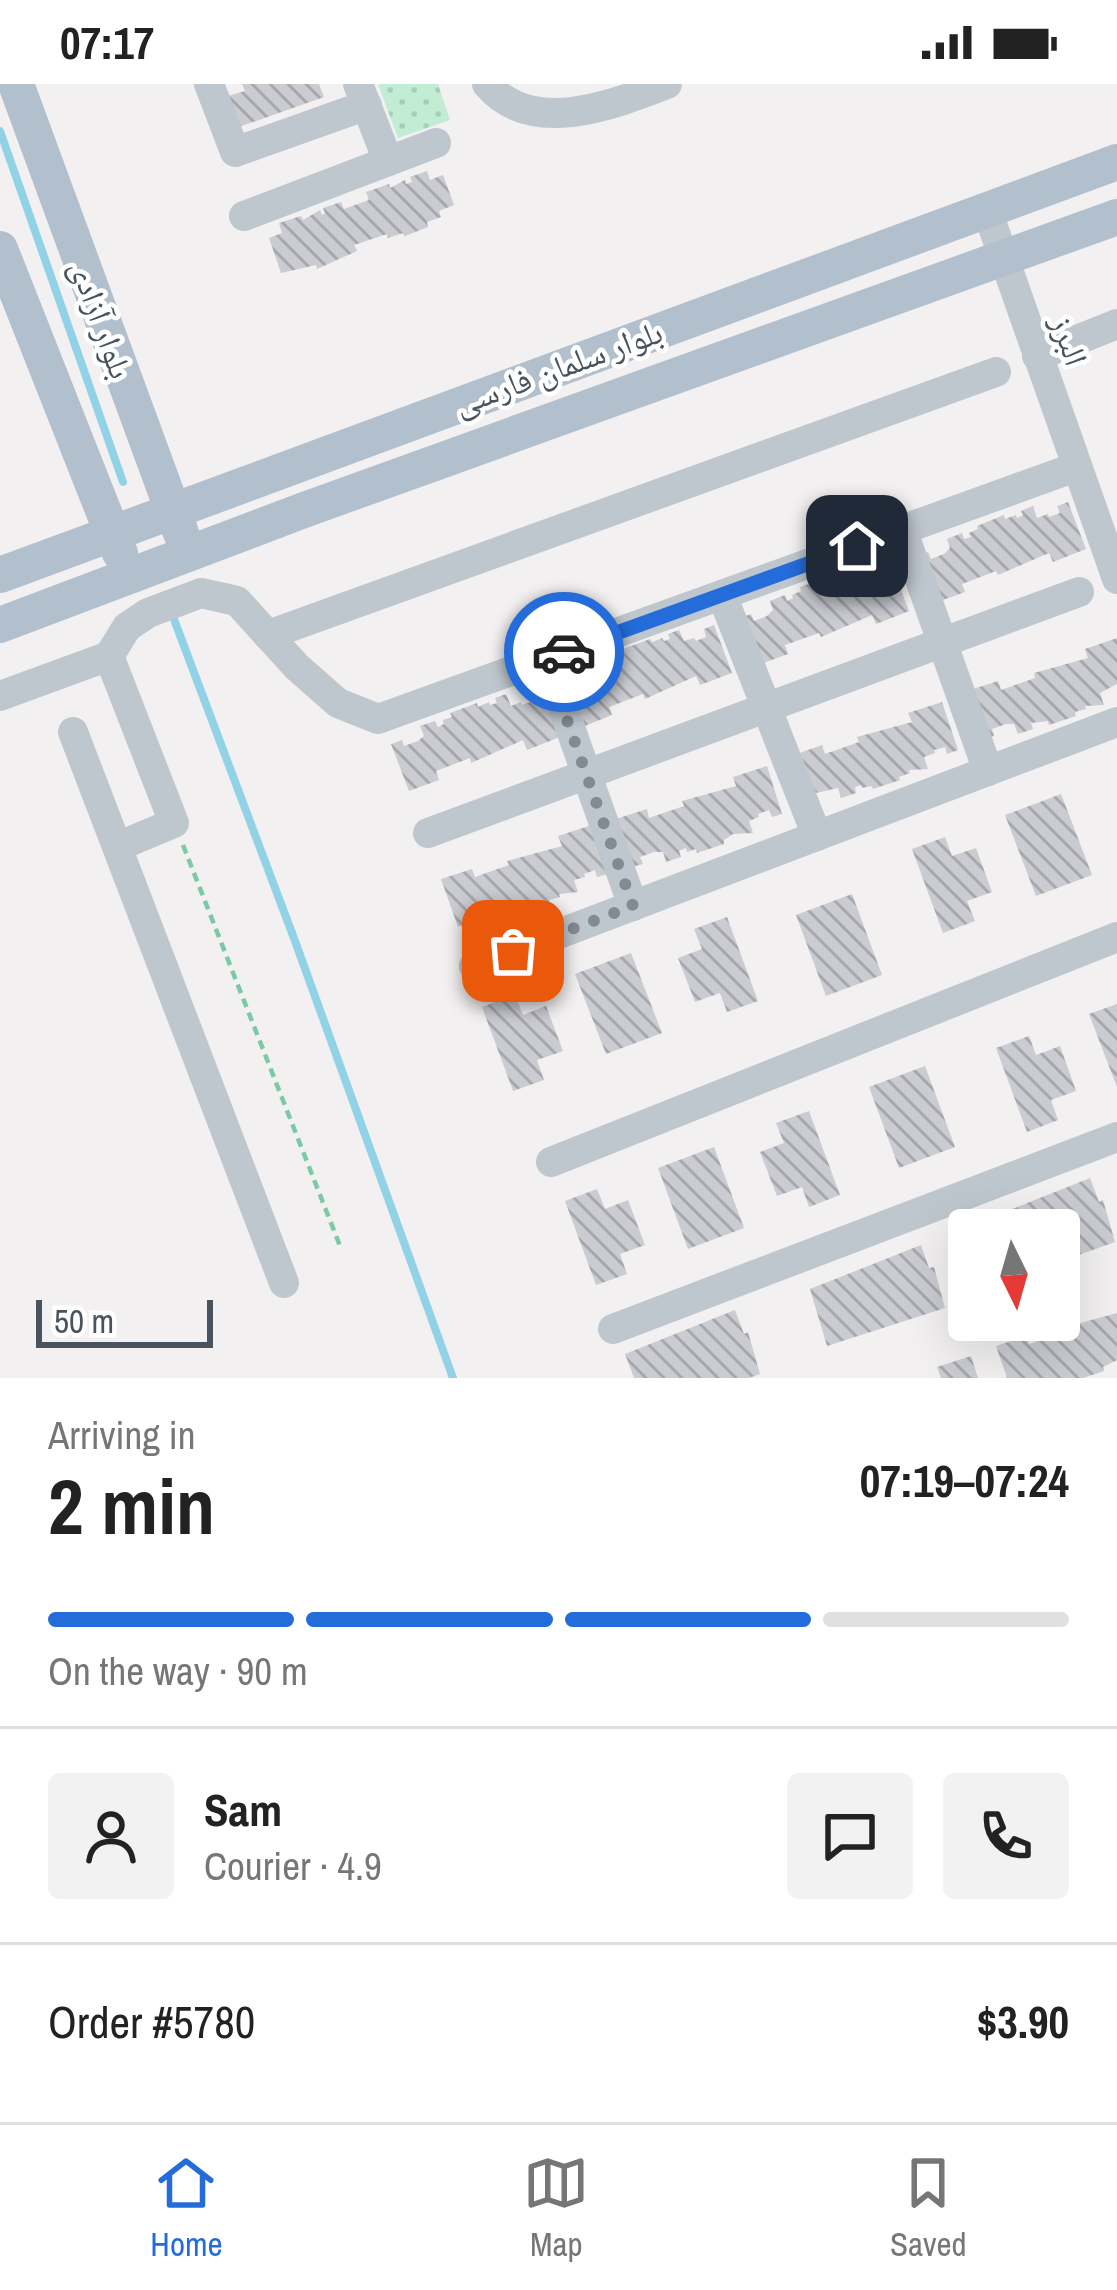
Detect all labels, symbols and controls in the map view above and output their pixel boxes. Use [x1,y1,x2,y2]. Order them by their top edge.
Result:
text: 07:17 [60,12,154,73]
street label: بلوار آزادی [60,254,144,384]
street label: البرز [1041,308,1099,371]
street label: بلوار سلمان فارسی [448,309,668,425]
pin [806,495,908,597]
icon: home [824,513,890,579]
courier [504,592,624,712]
icon: car [531,619,597,685]
pin [462,900,564,1002]
icon: bag [480,918,546,984]
north arrow [948,1209,1080,1341]
map controls [948,1209,1080,1341]
scale bar [36,1294,213,1347]
text: 50 m [54,1299,114,1343]
text: Arriving in [48,1409,196,1461]
text: 07:19–07:24 [860,1450,1069,1511]
text: 2 min [48,1453,215,1558]
text: On the way · 90 m [48,1645,308,1697]
button: person [48,1773,174,1899]
button: chat [787,1773,913,1899]
button: phone [943,1773,1069,1899]
text: Sam [204,1779,282,1840]
text: Courier · 4.9 [204,1840,382,1892]
text: Order #5780 [48,1991,255,2052]
text: $3.90 [977,1991,1069,2052]
tab: Home [150,2150,223,2266]
tab: Map [523,2150,589,2266]
tab: Saved [890,2150,967,2266]

